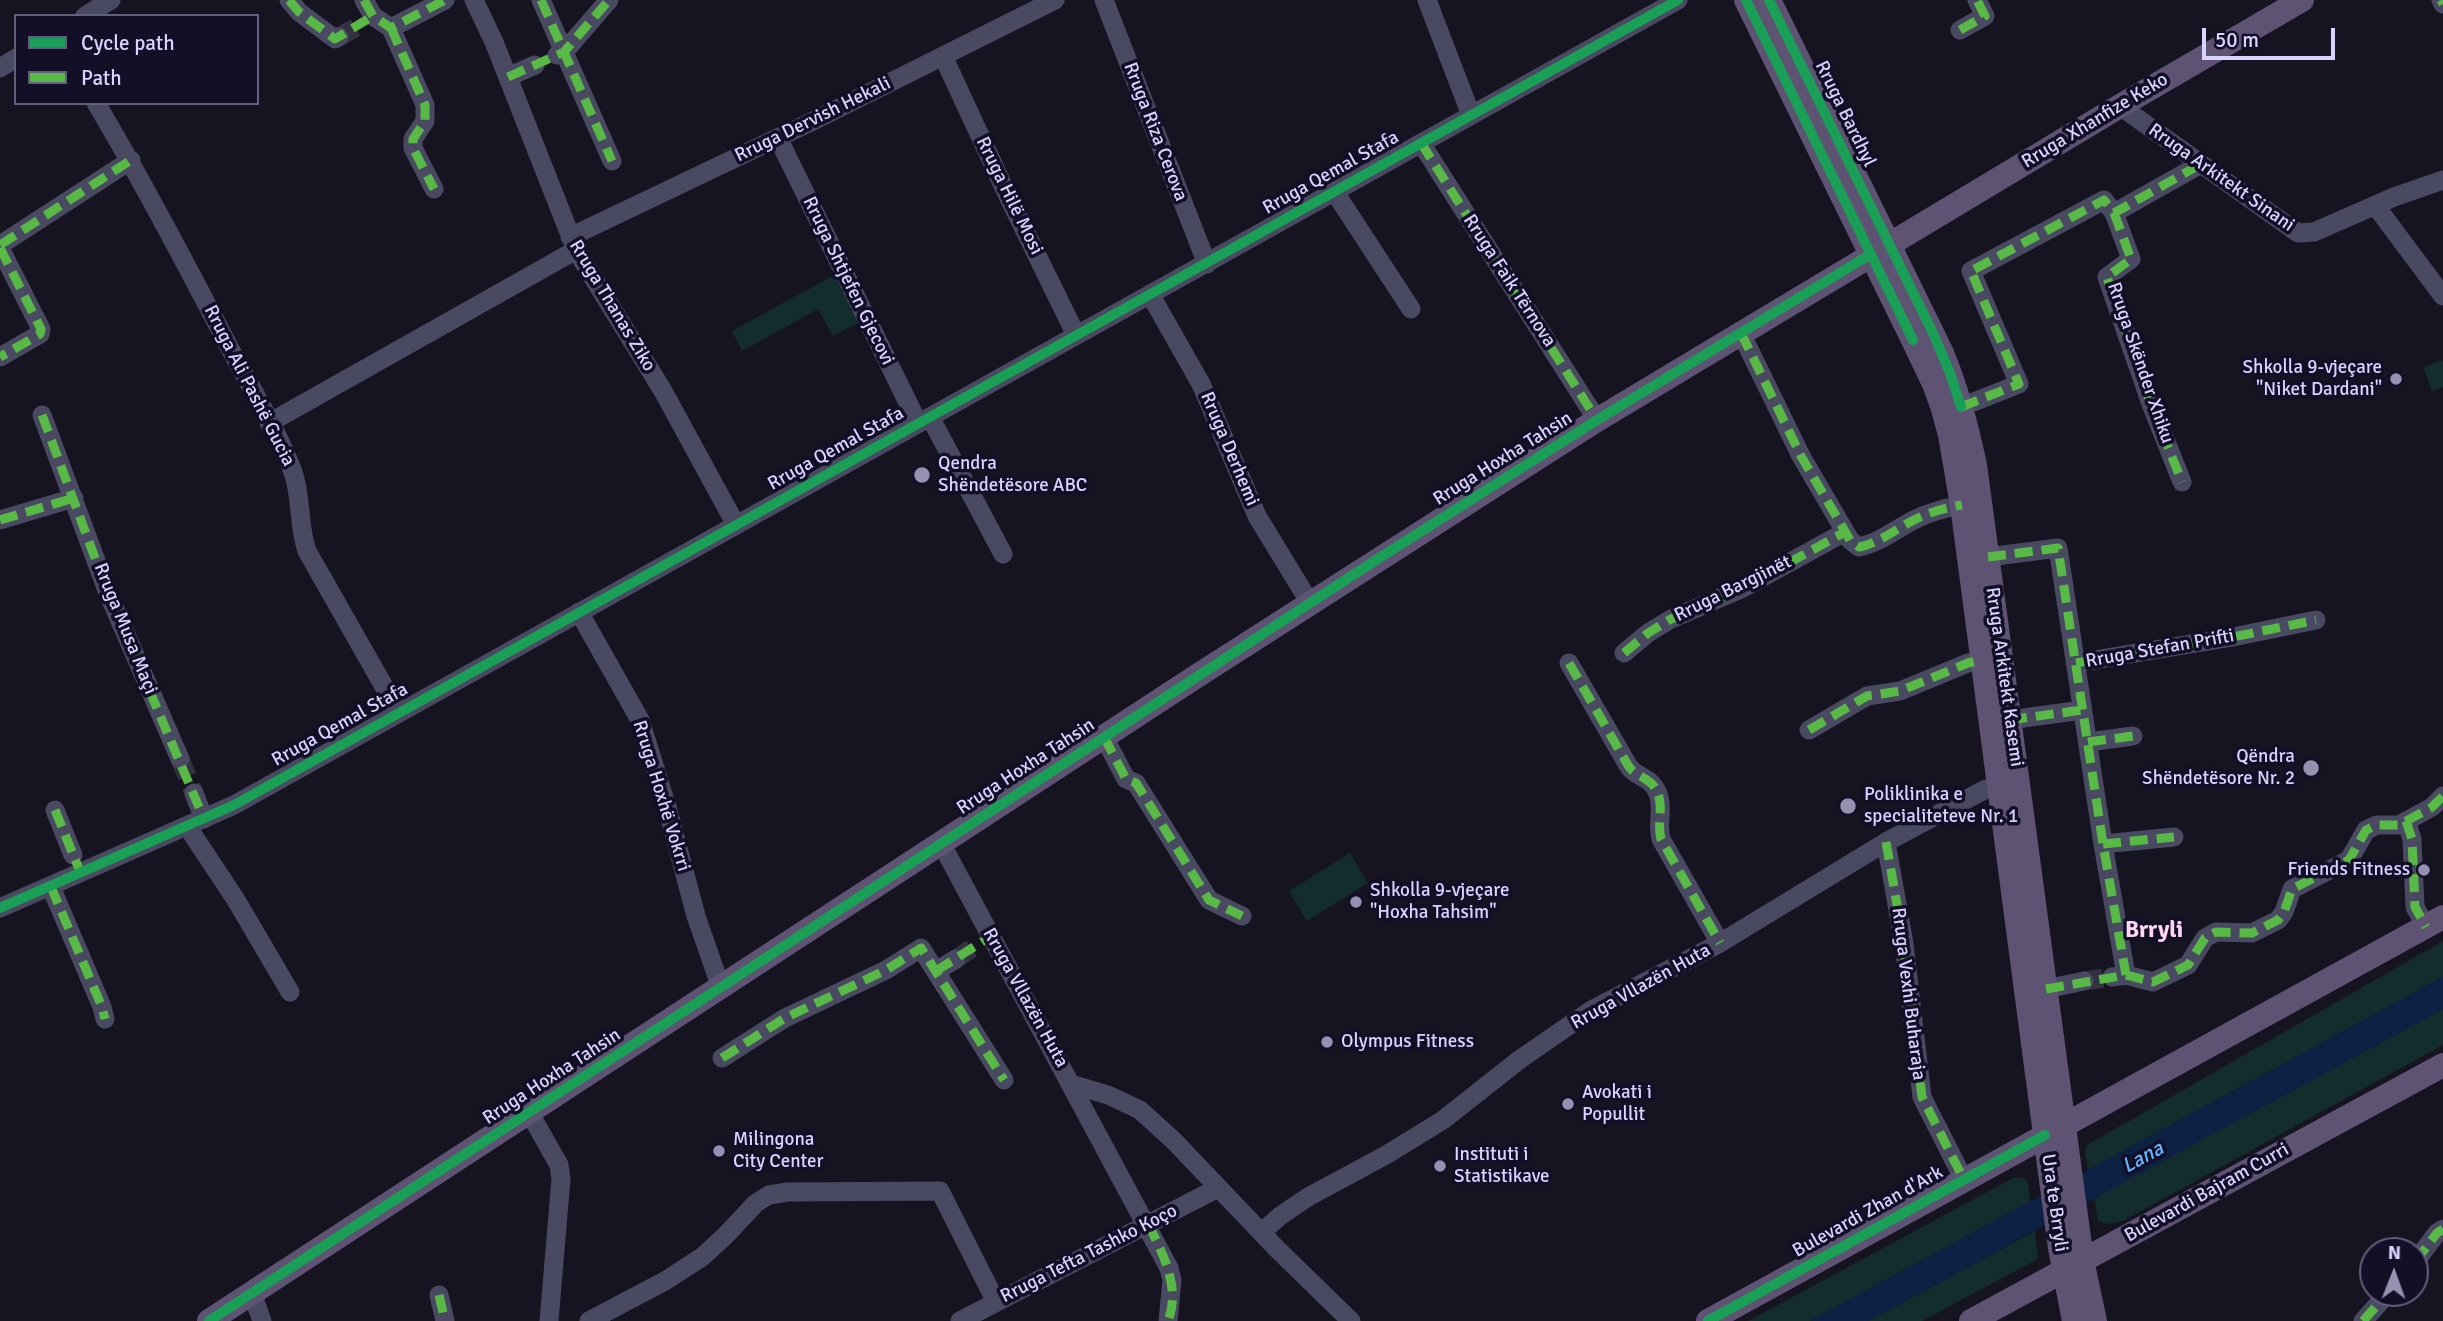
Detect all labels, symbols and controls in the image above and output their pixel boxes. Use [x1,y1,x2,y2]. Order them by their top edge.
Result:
legend [14,14,259,105]
scale bar [2205,14,2338,58]
text: 50 m [2215,27,2259,53]
text: Cycle path [81,30,175,56]
street label: Rruga Bardhyl [1810,57,1880,171]
street label: Rruga Riza Cerova [1118,59,1192,205]
text: Path [81,65,122,91]
street label: Rruga Xhanfize Keko [2018,68,2172,174]
street label: Rruga Dervish Hekali [731,72,895,168]
street label: Rruga Arkitekt Sinani [2143,119,2299,237]
street label: Rruga Qemal Stafa [1259,126,1403,220]
street label: Rruga Hilë Mosi [971,133,1047,259]
street label: Rruga Shtjefen Gjecovi [797,193,899,369]
street label: Rruga Faik Tërnova [1458,210,1560,352]
street label: Rruga Thanas Ziko [564,236,660,376]
street label: Rruga Skënder Xhiku [2102,279,2178,447]
street label: Rruga Ali Pashë Gucia [199,302,299,470]
place label: Shkolla 9-vjeçare "Niket Dardani" [2243,357,2382,401]
marker: Shkolla 9-vjeçare "Niket Dardani" [2388,371,2404,387]
street label: Rruga Derhemi [1195,389,1263,509]
street label: Rruga Qemal Stafa [764,402,908,496]
street label: Rruga Hoxha Tahsin [1429,407,1577,511]
place label: Qendra Shëndetësore ABC [938,453,1087,497]
marker: Qendra Shëndetësore ABC [912,465,932,485]
street label: Rruga Bargjinët [1671,551,1795,627]
street label: Rruga Musa Maçi [88,560,162,698]
street label: Rruga Arkitekt Kasemi [1980,586,2028,768]
street label: Rruga Stefan Prifti [2084,625,2236,673]
street label: Rruga Qemal Stafa [268,678,412,772]
street label: Rruga Hoxha Tahsin [953,714,1099,820]
street label: Rruga Hoxhë Vokrri [627,718,695,874]
place label: Qëndra Shëndetësore Nr. 2 [2142,746,2295,790]
marker: Qëndra Shëndetësore Nr. 2 [2301,758,2321,778]
place label: Poliklinika e specialiteteve Nr. 1 [1864,784,2018,828]
marker: Poliklinika e specialiteteve Nr. 1 [1838,796,1858,816]
place label: Friends Fitness [2288,859,2410,881]
marker: Friends Fitness [2416,862,2432,878]
place label: Shkolla 9-vjeçare "Hoxha Tahsim" [1370,880,1509,924]
marker: Shkolla 9-vjeçare "Hoxha Tahsim" [1348,894,1364,910]
street label: Rruga Vexhi Buharaja [1886,906,1930,1082]
district label: Brryli [2125,917,2183,945]
street label: Rruga Vllazën Huta [977,924,1073,1072]
street label: Rruga Vllazën Huta [1567,939,1715,1035]
street label: Rruga Hoxha Tahsin [479,1024,625,1130]
place label: Olympus Fitness [1341,1031,1474,1053]
marker: Olympus Fitness [1319,1034,1335,1050]
place label: Avokati i Popullit [1582,1082,1652,1126]
marker: Avokati i Popullit [1560,1096,1576,1112]
place label: Milingona City Center [733,1129,823,1173]
water label: Lana [2118,1136,2168,1180]
street label: Bulevardi Bajram Curri [2121,1138,2293,1248]
marker: Milingona City Center [711,1143,727,1159]
place label: Instituti i Statistikave [1454,1144,1550,1188]
street label: Ura te Brryli [2036,1153,2072,1253]
marker: Instituti i Statistikave [1432,1158,1448,1174]
street label: Bulevardi Zhan d'Ark [1789,1161,1947,1263]
street label: Rruga Tefta Tashko Koço [997,1200,1181,1308]
north arrow [2359,1237,2429,1307]
text: N [2388,1241,2401,1265]

